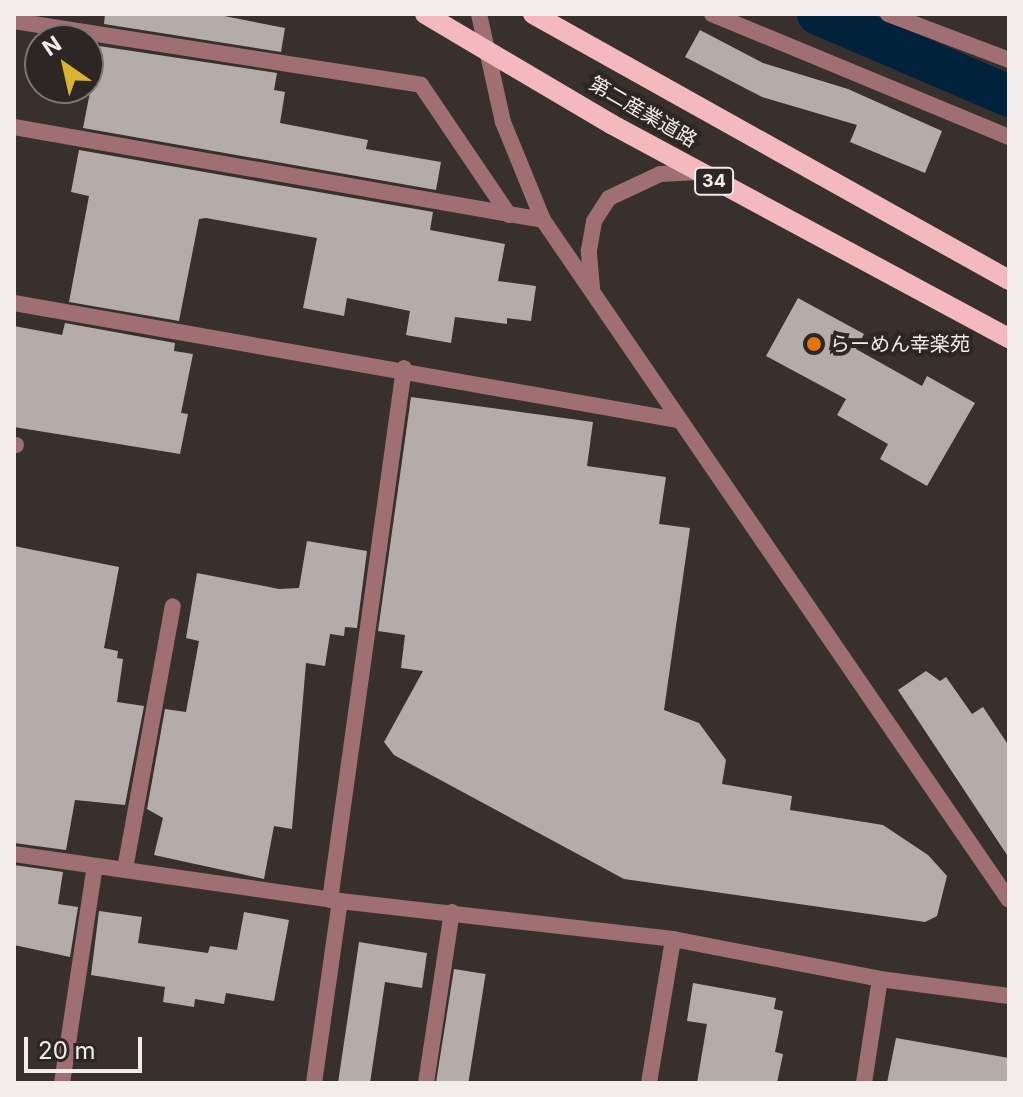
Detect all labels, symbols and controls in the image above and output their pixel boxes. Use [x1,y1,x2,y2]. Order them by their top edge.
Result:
north arrow [24,24,104,104]
text: N [37,30,66,61]
street label: 第二産業道路 [585,72,701,152]
road number: 34 [694,167,734,195]
place label: らーめん幸楽苑 [830,332,970,356]
marker: らーめん幸楽苑 [805,335,823,353]
scale bar [28,1021,146,1071]
text: 20 m [38,1036,96,1065]

